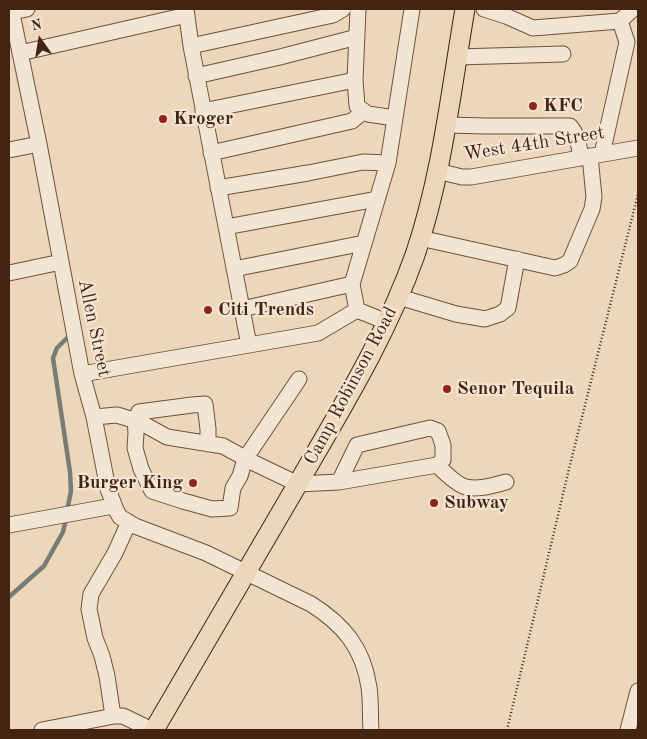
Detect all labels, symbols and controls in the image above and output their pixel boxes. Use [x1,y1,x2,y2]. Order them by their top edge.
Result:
north arrow [15,15,65,65]
text: N [30,17,43,33]
place label: KFC [543,95,583,117]
marker: KFC [527,100,539,112]
place label: Kroger [173,108,233,130]
marker: Kroger [157,113,169,125]
street label: West 44th Street [462,122,606,166]
street label: Allen Street [73,277,115,379]
place label: Citi Trends [218,299,314,321]
street label: Camp Robinson Road [300,303,402,469]
marker: Citi Trends [202,304,214,316]
place label: Senor Tequila [457,378,574,400]
marker: Senor Tequila [441,383,453,395]
place label: Burger King [76,472,183,494]
marker: Burger King [187,477,199,489]
place label: Subway [444,492,509,514]
marker: Subway [428,497,440,509]

